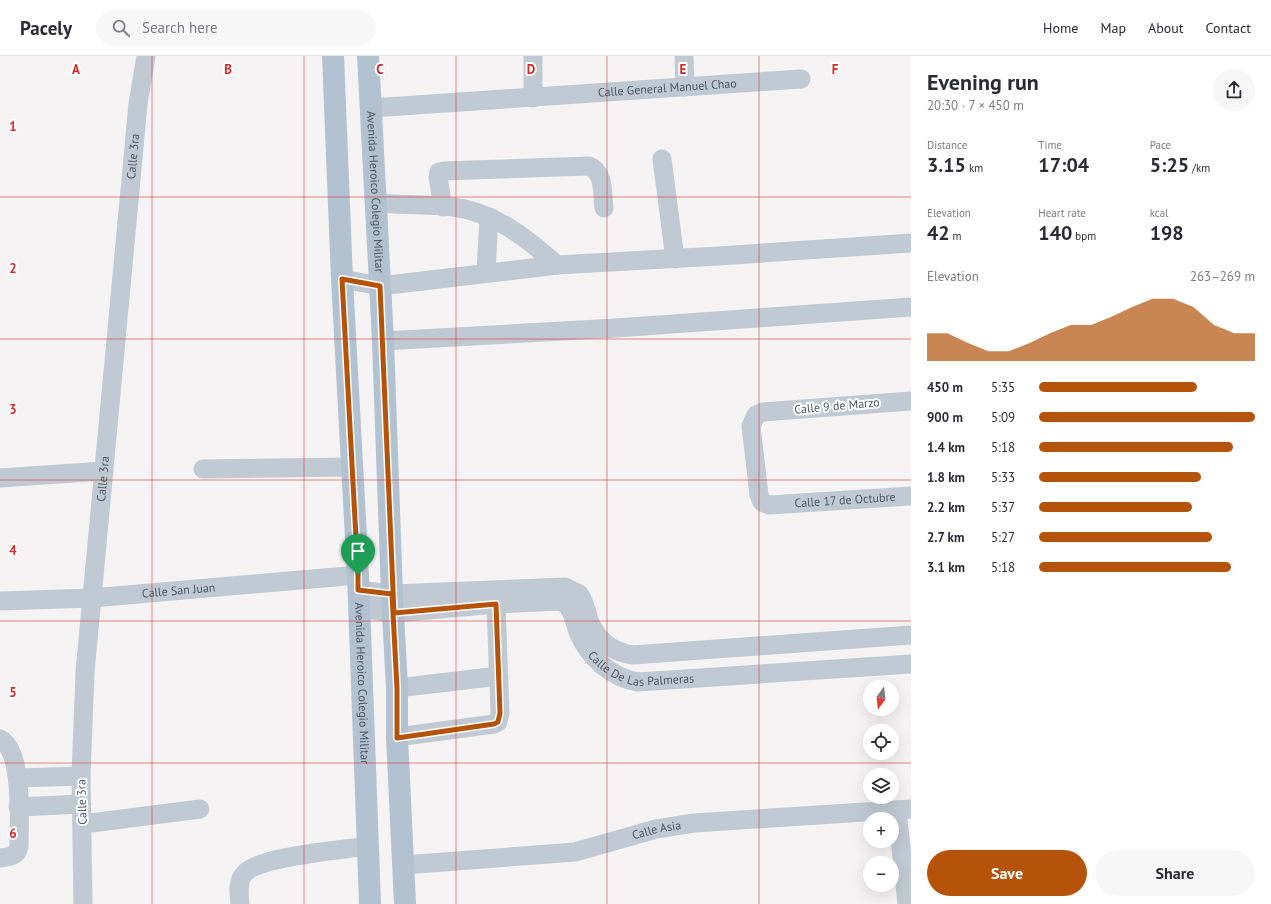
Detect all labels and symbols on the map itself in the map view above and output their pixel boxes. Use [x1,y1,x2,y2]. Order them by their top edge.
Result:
text: A [72,61,80,78]
text: B [224,61,232,78]
text: C [376,61,384,78]
text: D [527,61,535,78]
text: E [680,61,687,78]
text: F [832,61,839,78]
street label: Calle General Manuel Chao [597,75,737,100]
street label: Avenida Heroico Colegio Militar [364,111,387,273]
text: 1 [9,118,17,135]
street label: Calle 3ra [123,133,142,180]
text: 2 [9,260,17,277]
street label: Calle 9 de Marzo [794,394,880,417]
text: 3 [9,401,17,418]
street label: Calle 3ra [93,455,112,502]
street label: Calle 17 de Octubre [794,489,896,510]
pin [341,534,375,575]
text: 4 [9,542,17,559]
street label: Calle San Juan [141,579,216,601]
street label: Avenida Heroico Colegio Militar [352,602,373,764]
street label: Calle De Las Palmeras [585,648,694,689]
north arrow [863,680,899,716]
text: 5 [9,684,17,701]
street label: Calle 3ra [73,779,90,825]
street label: Calle Asia [630,817,682,842]
text: 6 [9,825,17,842]

